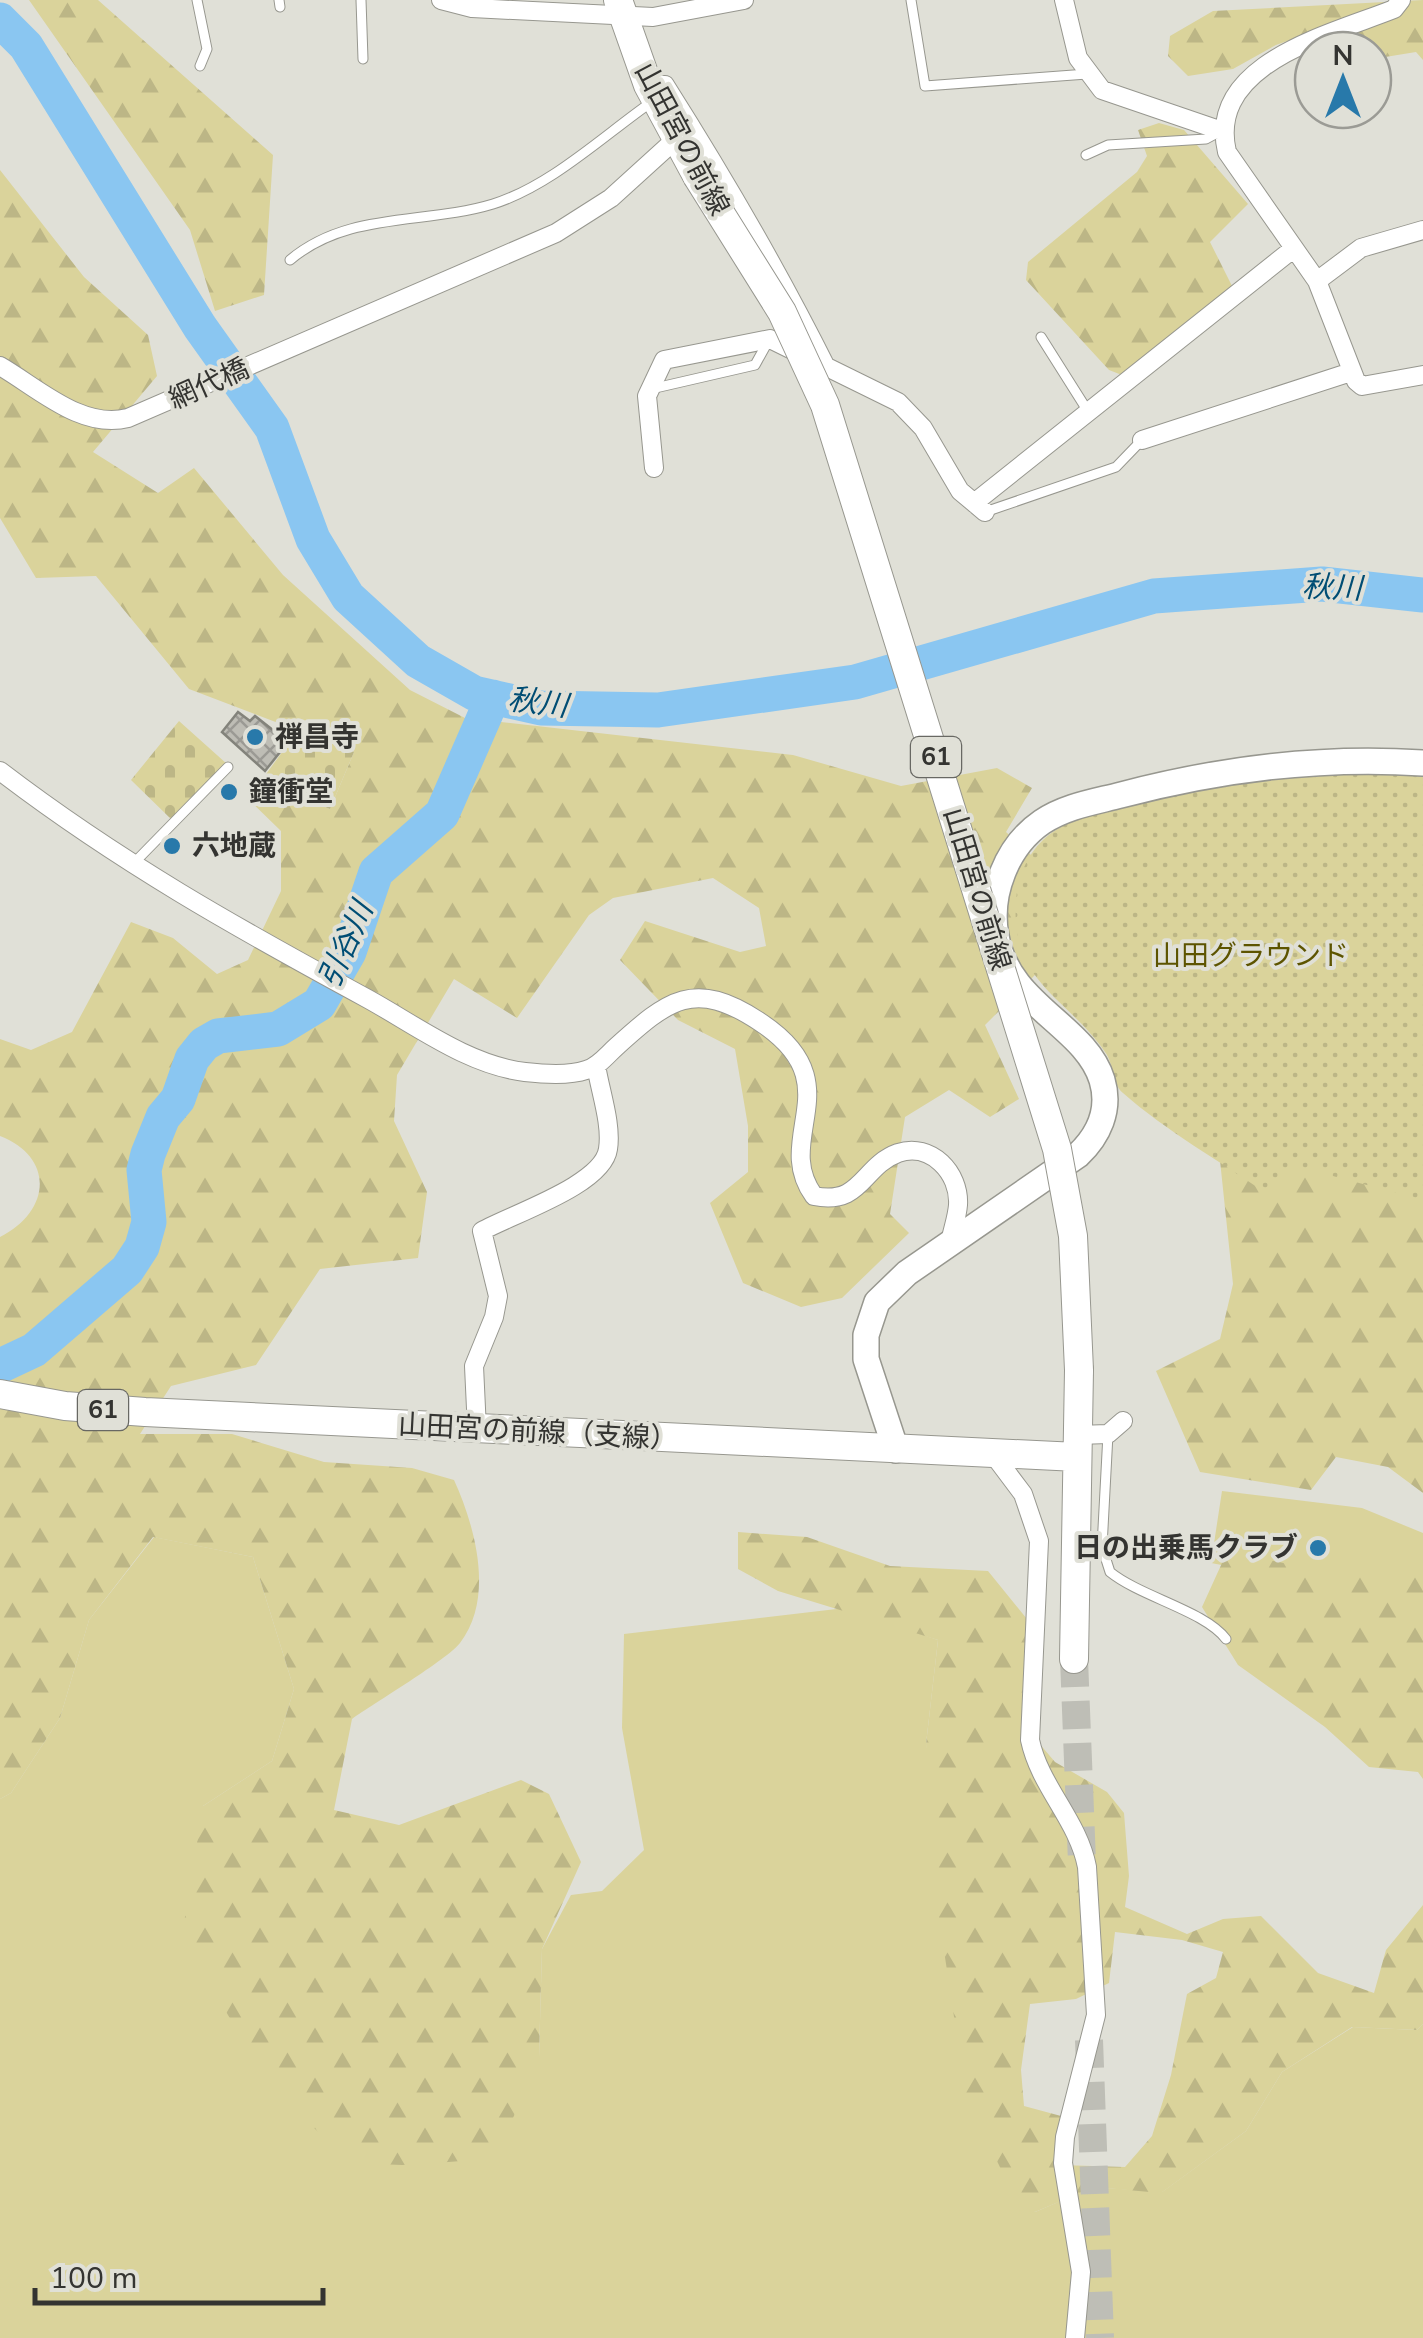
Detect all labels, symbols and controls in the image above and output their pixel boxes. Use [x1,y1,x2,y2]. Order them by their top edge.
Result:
north arrow [1293,30,1393,130]
text: N [1333,37,1353,75]
street label: 山田宮の前線 [626,56,738,222]
street label: 網代橋 [163,350,255,418]
water label: 秋川 [1301,566,1366,610]
water label: 秋川 [506,679,573,727]
place label: 禅昌寺 [275,718,359,756]
marker: 禅昌寺 [244,726,266,748]
road number: 61 [911,737,961,777]
place label: 鐘衝堂 [249,773,333,811]
marker: 鐘衝堂 [218,781,240,803]
street label: 山田宮の前線 [934,803,1020,975]
place label: 六地蔵 [192,827,276,865]
marker: 六地蔵 [161,835,183,857]
water label: 引谷川 [309,893,384,994]
park label: 山田グラウンド [1153,937,1349,975]
road number: 61 [78,1390,128,1430]
street label: 山田宮の前線（支線） [397,1406,679,1458]
place label: 日の出乗馬クラブ [1074,1529,1298,1567]
marker: 日の出乗馬クラブ [1307,1537,1329,1559]
scale bar [35,2243,322,2305]
text: 100 m [50,2258,137,2299]

